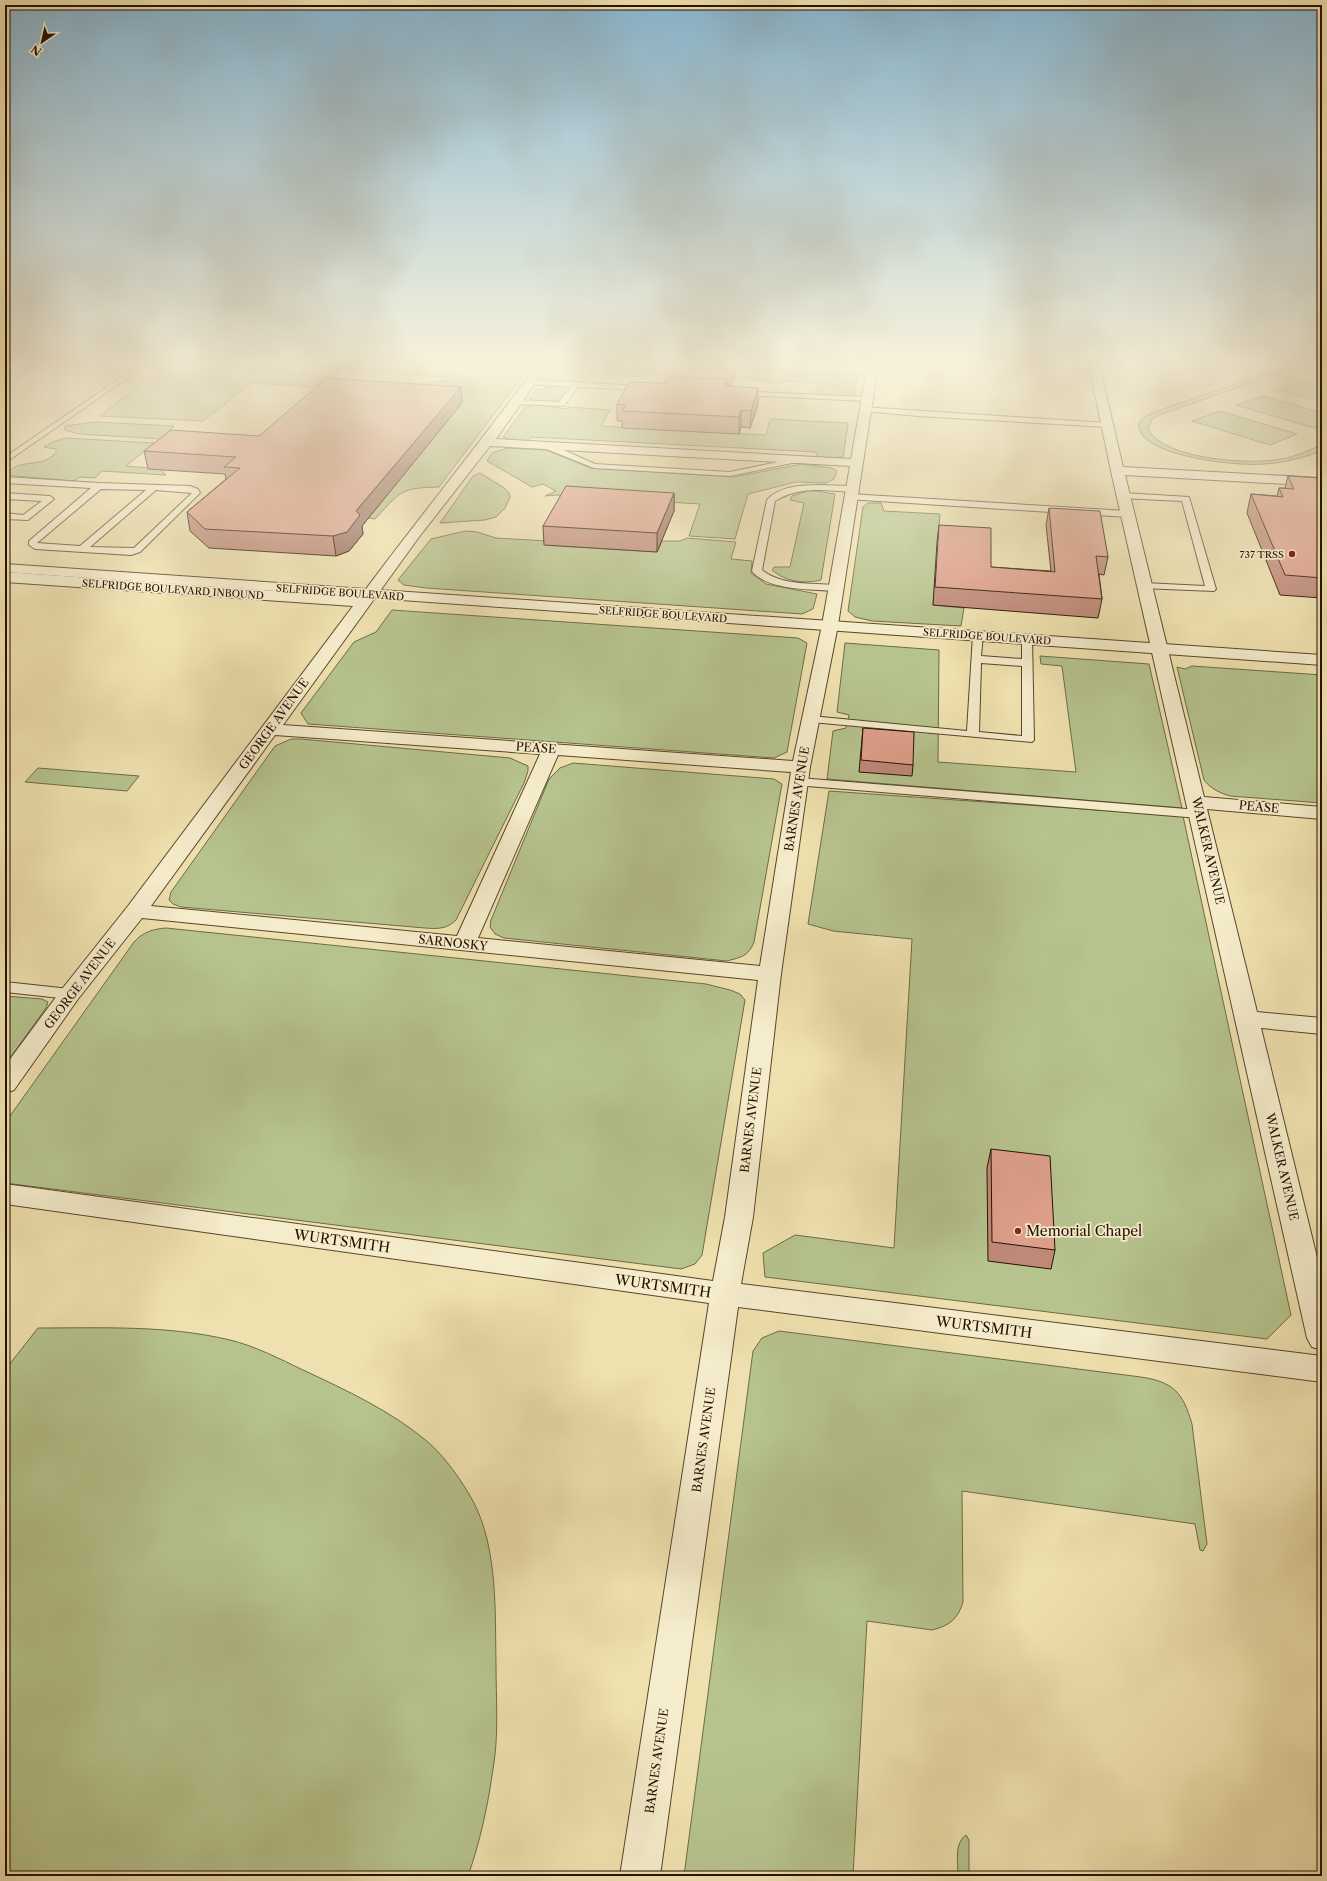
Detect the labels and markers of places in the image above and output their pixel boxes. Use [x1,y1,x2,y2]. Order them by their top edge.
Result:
place label: 737 TRSS [1239,548,1284,561]
marker: 737 TRSS [1287,549,1297,559]
place label: Memorial Chapel [1026,1222,1142,1240]
marker: Memorial Chapel [1013,1226,1023,1236]

